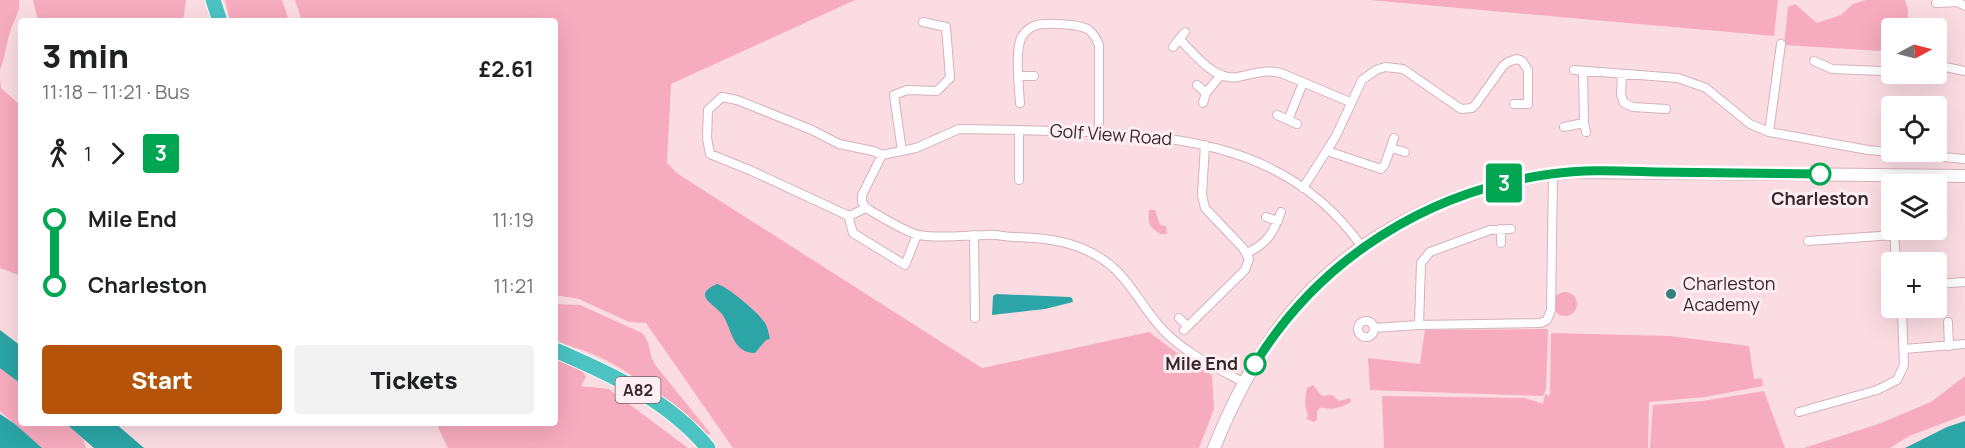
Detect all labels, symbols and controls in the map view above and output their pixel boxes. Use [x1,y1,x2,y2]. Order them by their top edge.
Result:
north arrow [1881,18,1947,84]
map controls [1881,18,1947,318]
text: 3 min [42,33,129,78]
text: £2.61 [479,54,534,84]
text: 11:18 – 11:21 · Bus [42,78,190,105]
button: locate [1881,96,1947,162]
street label: Golf View Road [1049,118,1173,150]
icon: walk [42,137,75,170]
icon: forward [101,137,134,170]
text: 3 [155,139,167,167]
text: 1 [84,140,92,167]
marker: Charleston [1809,163,1831,185]
line badge: 3 [1484,164,1524,202]
text: 3 [1498,169,1510,197]
button: layers [1881,174,1947,240]
place label: Charleston [1771,186,1869,210]
text: Mile End [88,204,177,234]
text: 11:19 [492,206,534,233]
button: + [1881,252,1947,318]
text: Charleston [88,270,207,300]
place label: Charleston Academy [1683,271,1775,316]
text: 11:21 [493,272,534,299]
marker: Charleston Academy [1664,287,1678,301]
button: Start [42,345,282,414]
button: Tickets [294,345,534,414]
place label: Mile End [1165,351,1238,375]
marker: Mile End [1244,353,1266,375]
road number: A82 [616,377,660,403]

